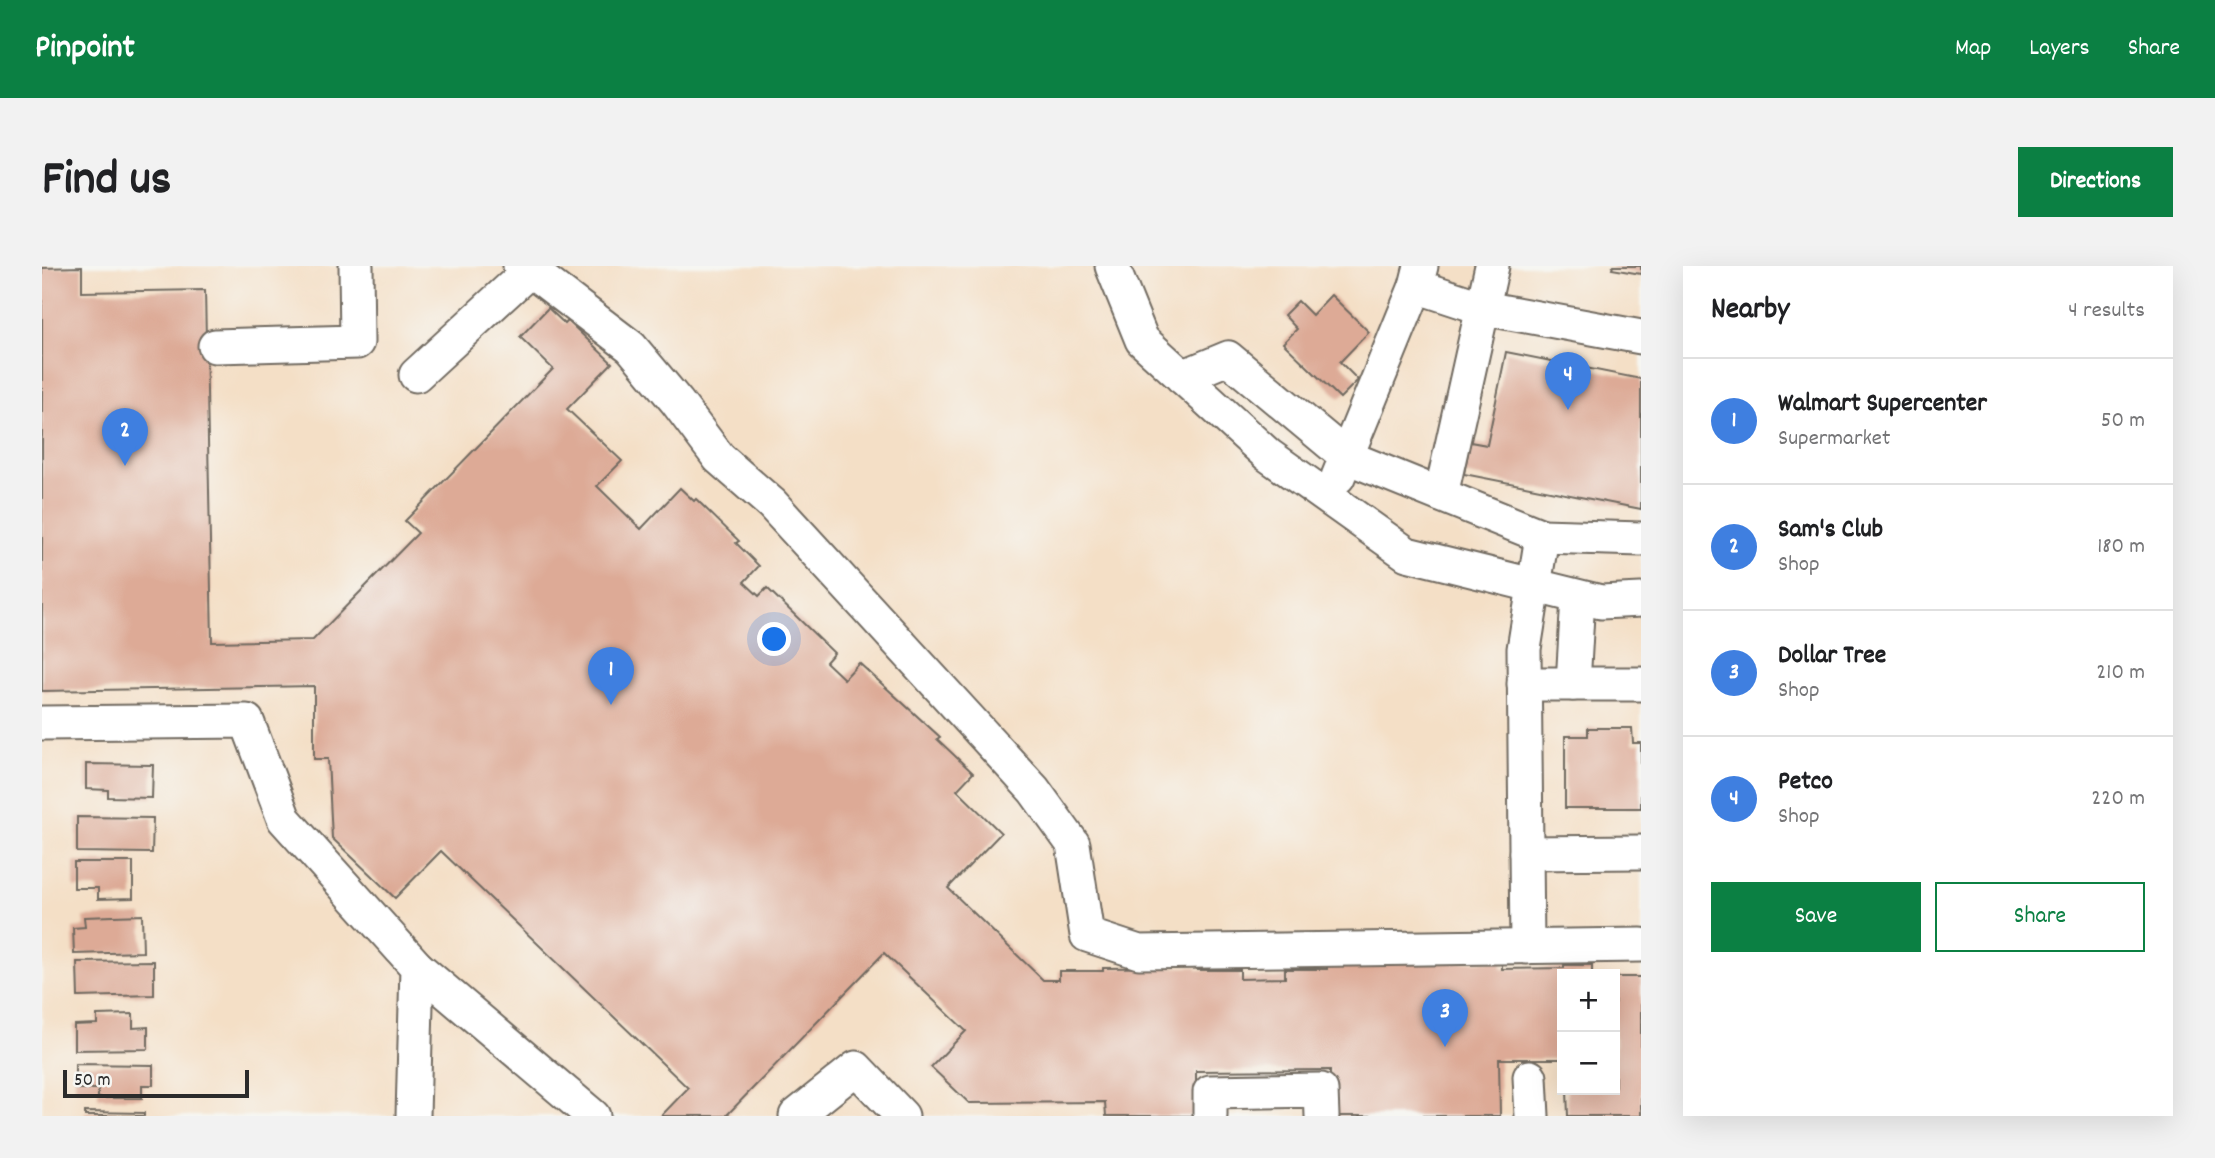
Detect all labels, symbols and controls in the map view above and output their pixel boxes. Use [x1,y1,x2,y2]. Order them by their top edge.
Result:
text: Pinpoint [35,26,135,73]
text: Map [1955,32,1991,66]
text: Layers [2029,32,2090,66]
text: Share [2128,32,2180,66]
text: Find us [42,147,171,217]
button: Directions [2018,147,2173,217]
text: Nearby [1711,290,1789,333]
text: 4 results [2068,295,2145,328]
pin: 4 [1545,352,1591,410]
text: Walmart Supercenter [1778,386,1987,423]
text: 1 [1731,405,1737,438]
text: 50 m [2101,405,2145,438]
pin: 2 [102,408,148,466]
text: Supermarket [1778,423,1890,456]
text: Sam's Club [1778,512,1883,549]
text: 2 [1729,531,1739,564]
text: 180 m [2097,531,2145,564]
text: Shop [1778,549,1820,582]
your location [757,622,791,656]
text: Dollar Tree [1778,638,1886,675]
pin: 1 [588,647,634,705]
text: 3 [1729,657,1739,690]
text: 210 m [2096,657,2145,690]
text: Shop [1778,675,1820,708]
text: Petco [1778,764,1833,801]
text: 4 [1729,783,1739,816]
text: 220 m [2091,783,2145,816]
text: Shop [1778,801,1820,834]
button: Save [1711,882,1921,952]
button: Share [1935,882,2145,952]
map controls [1557,969,1620,1095]
button: + [1557,969,1620,1032]
pin: 3 [1422,989,1468,1047]
button: − [1557,1032,1620,1095]
scale bar [63,1067,248,1099]
text: 50 m [74,1068,111,1095]

